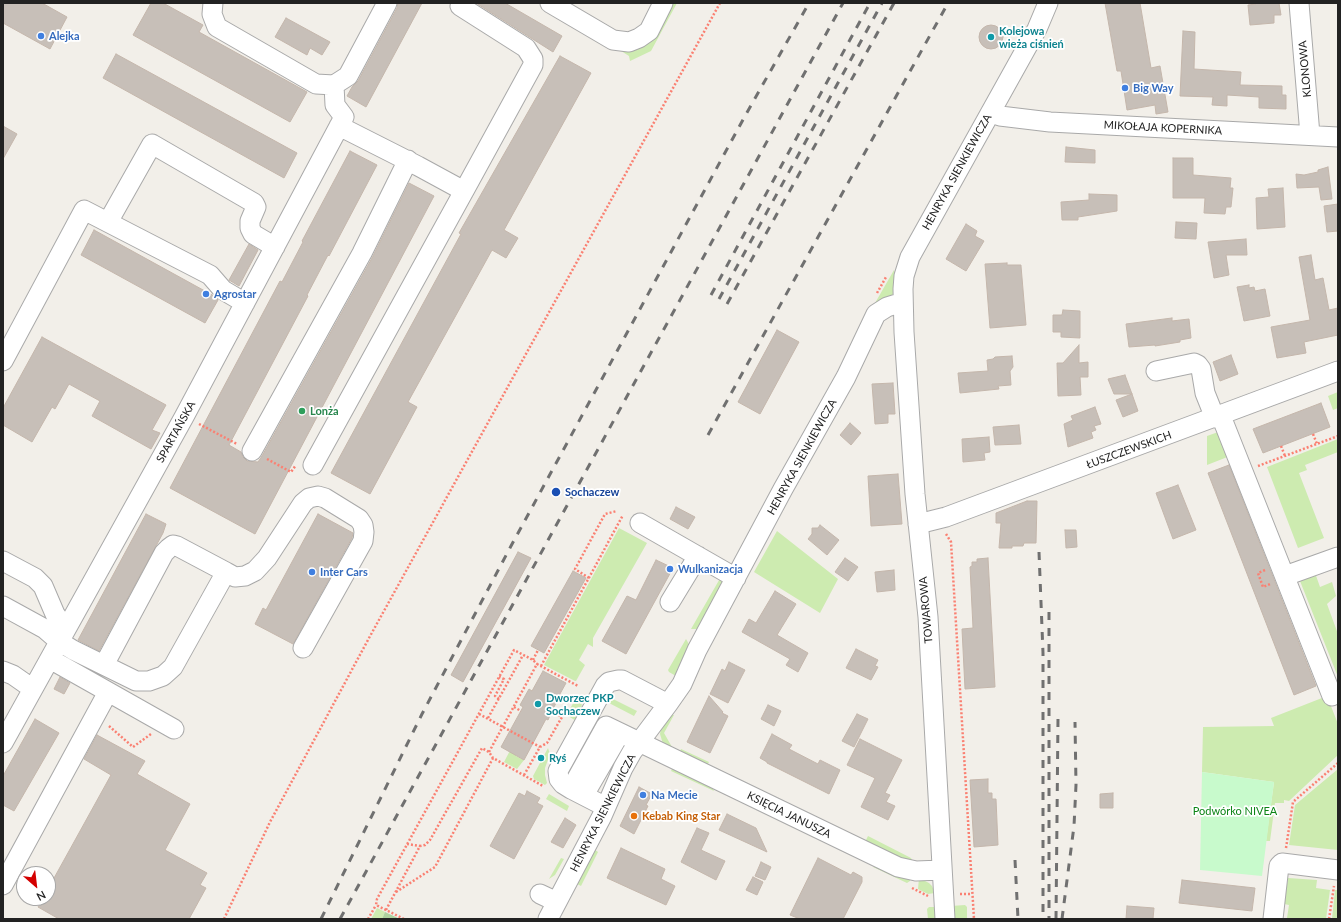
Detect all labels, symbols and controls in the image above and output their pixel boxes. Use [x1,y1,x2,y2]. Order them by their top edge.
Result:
place label: Kolejowa wieża ciśnień [999,24,1064,50]
place label: Alejka [49,29,79,43]
marker: Alejka [36,31,46,41]
marker: Kolejowa wieża ciśnień [986,32,996,42]
street label: KLONOWA [1296,40,1314,98]
place label: Big Way [1133,81,1174,95]
marker: Big Way [1120,83,1130,93]
street label: HENRYKA SIENKIEWICZA [920,112,994,232]
street label: MIKOŁAJA KOPERNIKA [1103,118,1223,138]
place label: Agrostar [214,287,256,301]
marker: Agrostar [201,289,211,299]
street label: HENRYKA SIENKIEWICZA [765,397,839,517]
street label: SPARTAŃSKA [154,399,198,465]
place label: Lonża [310,404,339,418]
marker: Lonża [297,406,307,416]
street label: ŁUSZCZEWSKICH [1085,428,1173,472]
place label: Sochaczew [565,485,619,499]
marker: Sochaczew [550,486,562,498]
place label: Wulkanizacja [678,562,743,576]
marker: Wulkanizacja [665,564,675,574]
place label: Inter Cars [320,565,368,579]
marker: Inter Cars [307,567,317,577]
street label: TOWAROWA [917,576,935,644]
place label: Dworzec PKP Sochaczew [546,691,613,717]
marker: Dworzec PKP Sochaczew [533,699,543,709]
place label: Ryś [549,751,566,765]
street label: HENRYKA SIENKIEWICZA [567,752,639,874]
marker: Ryś [536,753,546,763]
place label: Na Mecie [651,788,698,802]
street label: KSIĘCIA JANUSZA [745,789,833,841]
marker: Na Mecie [638,790,648,800]
park label: Podwórko NIVEA [1193,804,1277,818]
place label: Kebab King Star [642,809,720,823]
marker: Kebab King Star [629,811,639,821]
north arrow [16,866,56,906]
text: N [35,888,48,904]

